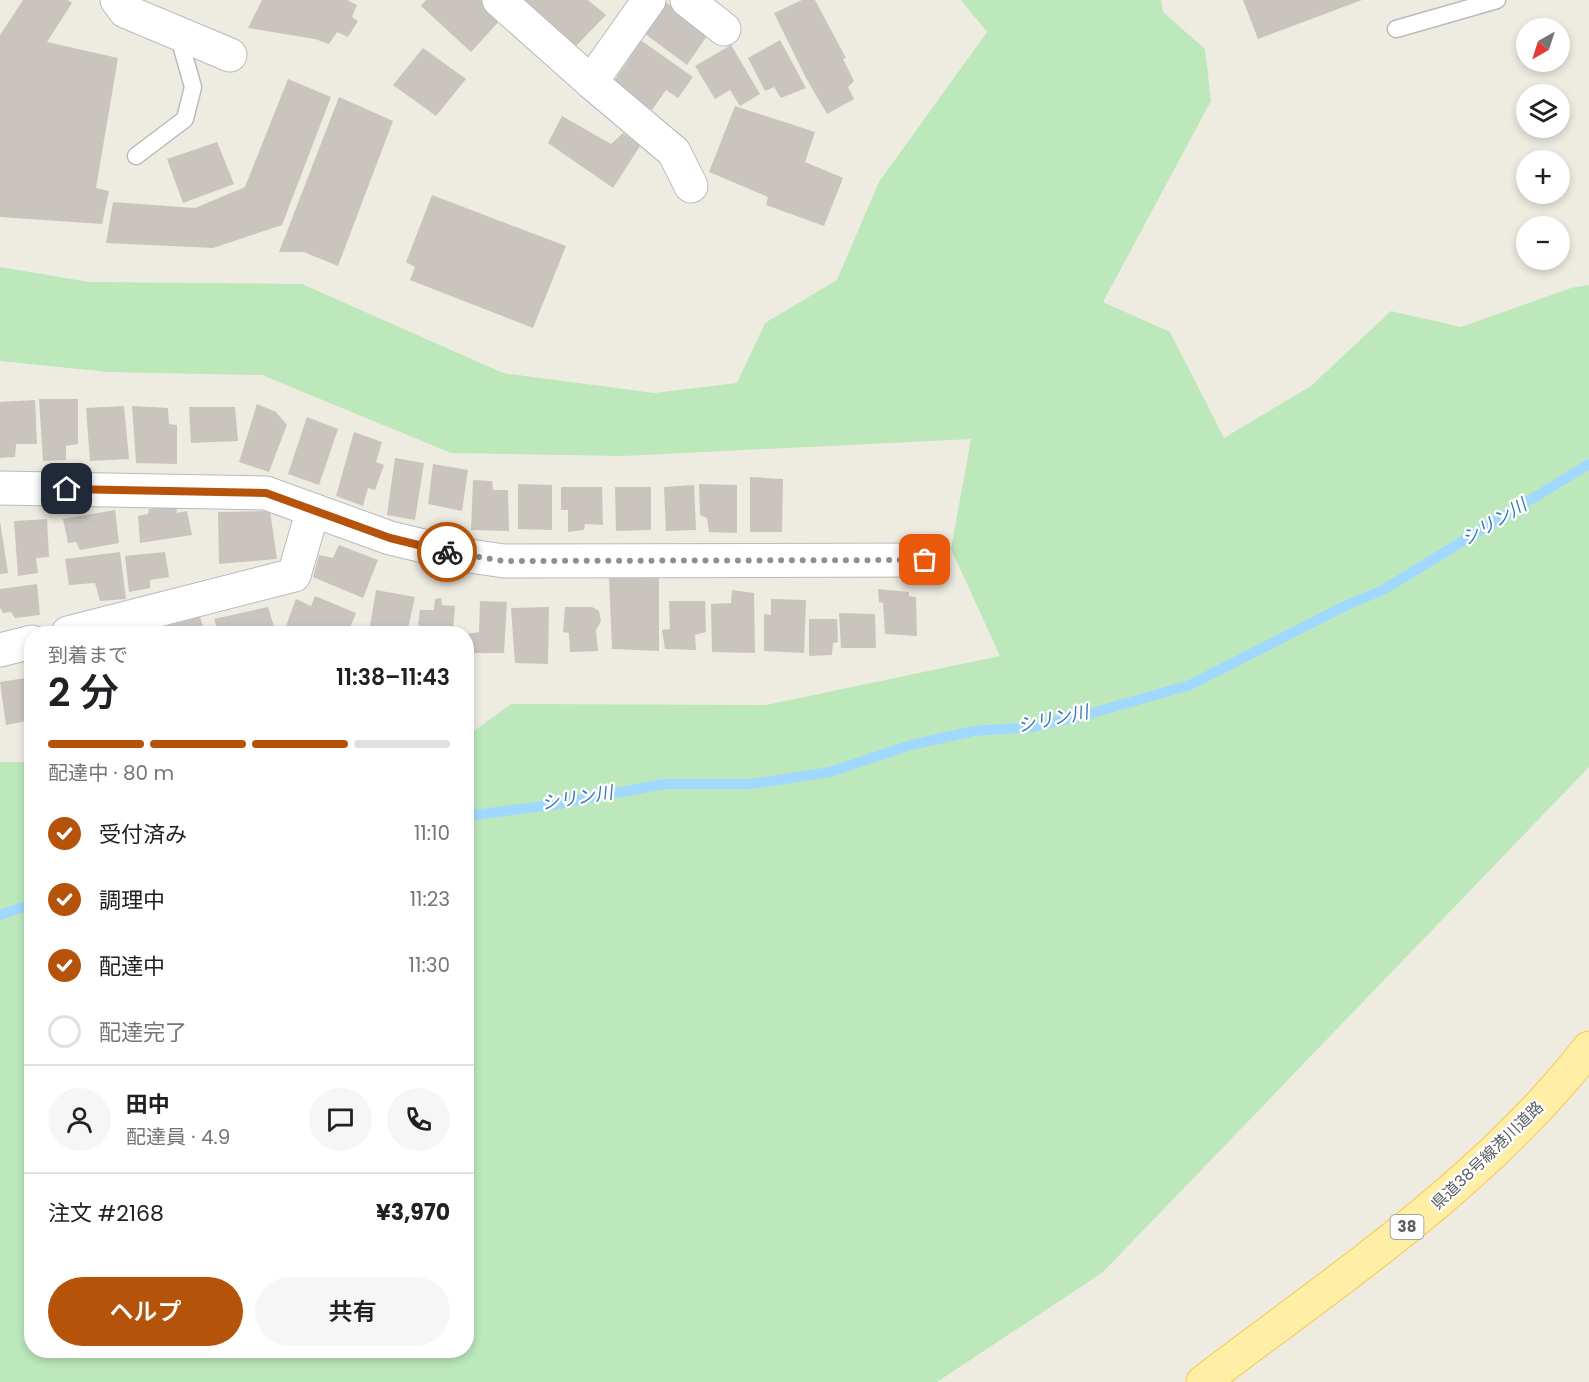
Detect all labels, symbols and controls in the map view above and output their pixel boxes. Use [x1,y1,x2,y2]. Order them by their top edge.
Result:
north arrow [1516,18,1570,72]
map controls [1516,18,1570,270]
button: layers [1516,84,1570,138]
button: + [1516,150,1570,204]
button: − [1516,216,1570,270]
pin [41,463,92,514]
icon: home [50,472,83,505]
water label: シリン川 [1456,491,1533,551]
courier [417,522,477,582]
pin [899,534,950,585]
icon: bike [431,536,464,569]
icon: bag [908,543,941,576]
text: 到着まで [48,641,128,669]
text: 11:38–11:43 [336,662,450,693]
text: 2 分 [48,665,119,720]
water label: シリン川 [1015,698,1093,738]
text: 配達中 · 80 m [48,759,174,787]
water label: シリン川 [539,779,616,815]
icon: check [48,817,81,850]
text: 受付済み [99,819,187,850]
text: 11:10 [414,819,450,847]
icon: check [48,883,81,916]
text: 調理中 [99,885,165,916]
text: 11:23 [410,885,450,913]
icon: check [48,949,81,982]
text: 配達中 [99,951,165,982]
text: 11:30 [409,951,450,979]
text: 配達完了 [99,1017,187,1048]
button: person [48,1088,111,1151]
button: chat [309,1088,372,1151]
button: phone [387,1088,450,1151]
text: 田中 [126,1089,170,1120]
street label: 県道38号線港川道路 [1426,1096,1548,1215]
text: 配達員 · 4.9 [126,1123,230,1151]
text: ¥3,970 [376,1197,450,1228]
text: 注文 #2168 [48,1198,164,1229]
road number: 38 [1390,1215,1424,1239]
button: ヘルプ [48,1277,243,1346]
button: 共有 [255,1277,450,1346]

